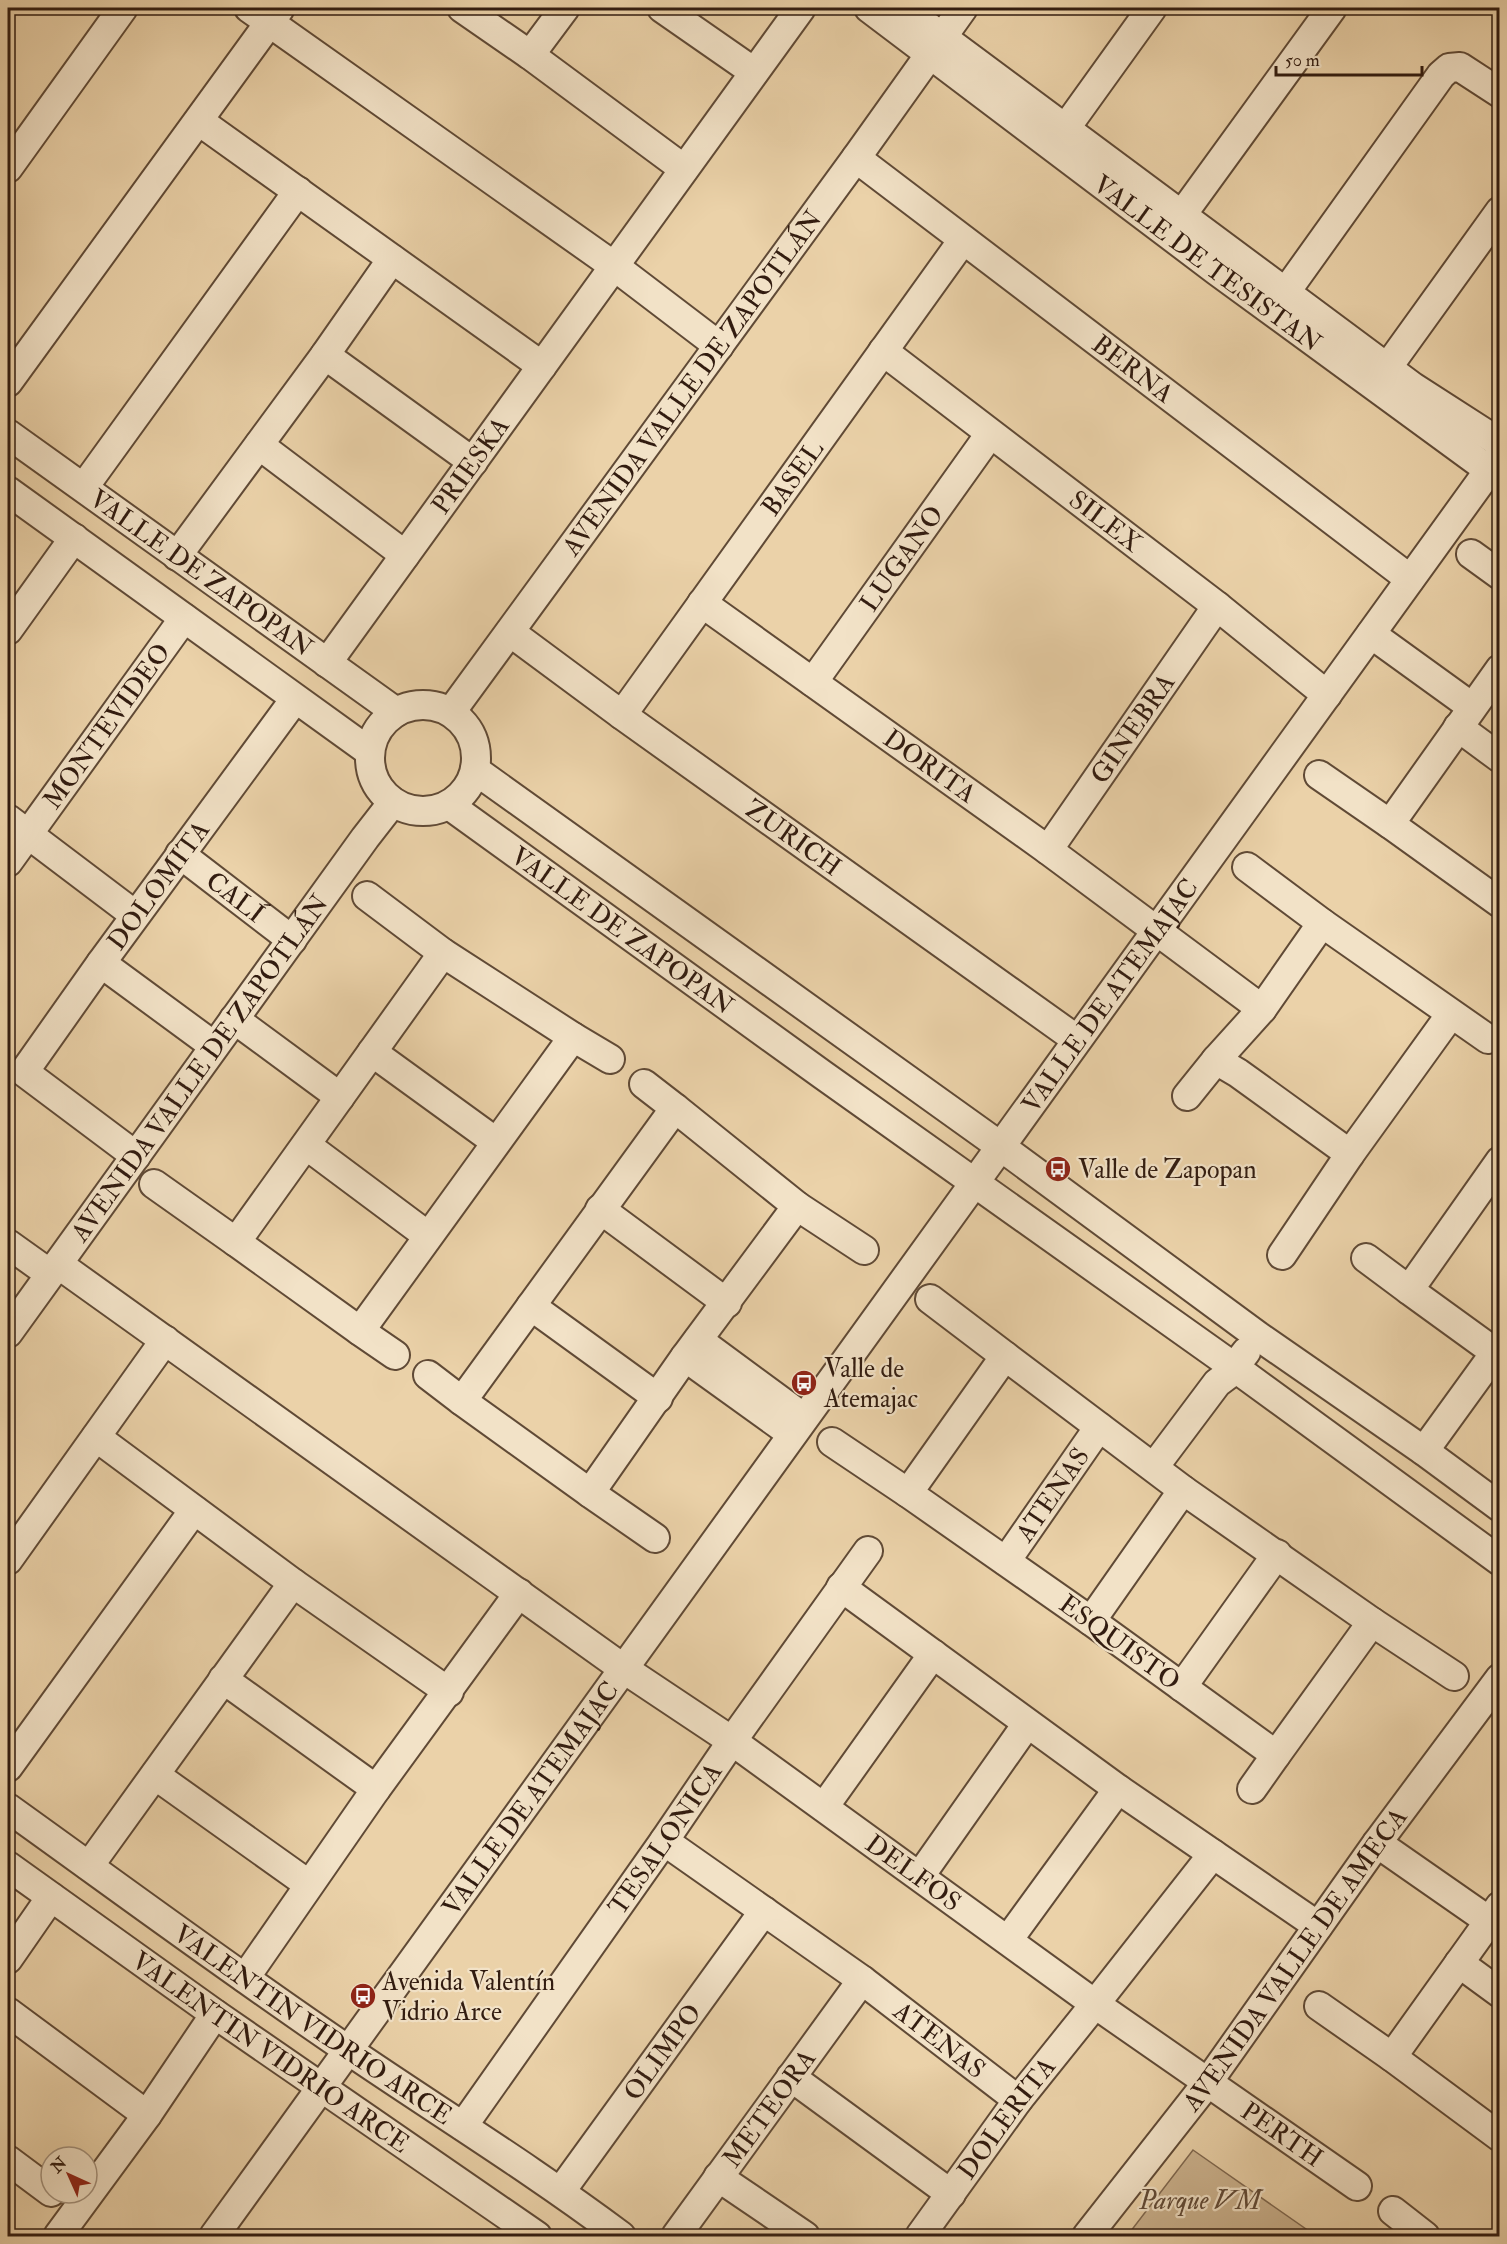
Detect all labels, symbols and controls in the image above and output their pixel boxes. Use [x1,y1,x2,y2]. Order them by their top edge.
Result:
scale bar [1276,39,1422,77]
text: 50 m [1285,49,1320,72]
street label: VALLE DE TESISTAN [1087,168,1328,360]
street label: AVENIDA VALLE DE ZAPOTLÁN [555,204,830,563]
street label: BERNA [1086,328,1180,411]
street label: PRIESKA [425,411,517,521]
street label: BASEL [755,434,831,522]
street label: VALLE DE ZAPOPAN [83,483,319,665]
street label: SILEX [1062,484,1148,560]
street label: LUGANO [853,500,951,618]
street label: MONTEVIDEO [37,637,178,815]
street label: GINEBRA [1084,667,1183,790]
street label: DORITA [877,723,982,811]
street label: ZURICH [739,793,847,883]
street label: DOLOMITA [101,814,217,957]
street label: VALLE DE ZAPOPAN [504,840,740,1023]
street label: CALÍ [199,865,273,931]
street label: VALLE DE ATEMAJAC [1015,873,1206,1120]
street label: AVENIDA VALLE DE ZAPOTLÁN [64,888,336,1249]
bus stop icon: Valle de Zapopan [1043,1154,1073,1184]
place label: Valle de Zapopan [1078,1154,1257,1187]
place label: Valle de Atemajac [823,1353,918,1415]
bus stop icon: Valle de Atemajac [789,1368,819,1398]
street label: ATENAS [1009,1442,1097,1549]
street label: ESQUISTO [1053,1588,1186,1698]
street label: VALLE DE ATEMAJAC [436,1675,626,1922]
street label: TESALONICA [602,1757,730,1922]
street label: AVENIDA VALLE DE AMECA [1176,1802,1415,2119]
street label: DELFOS [859,1828,967,1919]
street label: VALENTIN VIDRIO ARCE [170,1915,458,2131]
street label: VALENTIN VIDRIO ARCE [128,1944,416,2160]
place label: Avenida Valentín Vidrio Arce [381,1966,555,2028]
bus stop icon: Avenida Valentín Vidrio Arce [348,1981,378,2011]
street label: ATENAS [886,1995,992,2086]
street label: OLIMPO [617,1998,709,2107]
street label: METEORA [716,2043,823,2174]
street label: DOLERITA [951,2051,1063,2186]
street label: PERTH [1234,2095,1329,2174]
north arrow [39,2145,99,2205]
text: N [46,2152,72,2178]
park label: Parque VM [1138,2185,1264,2217]

